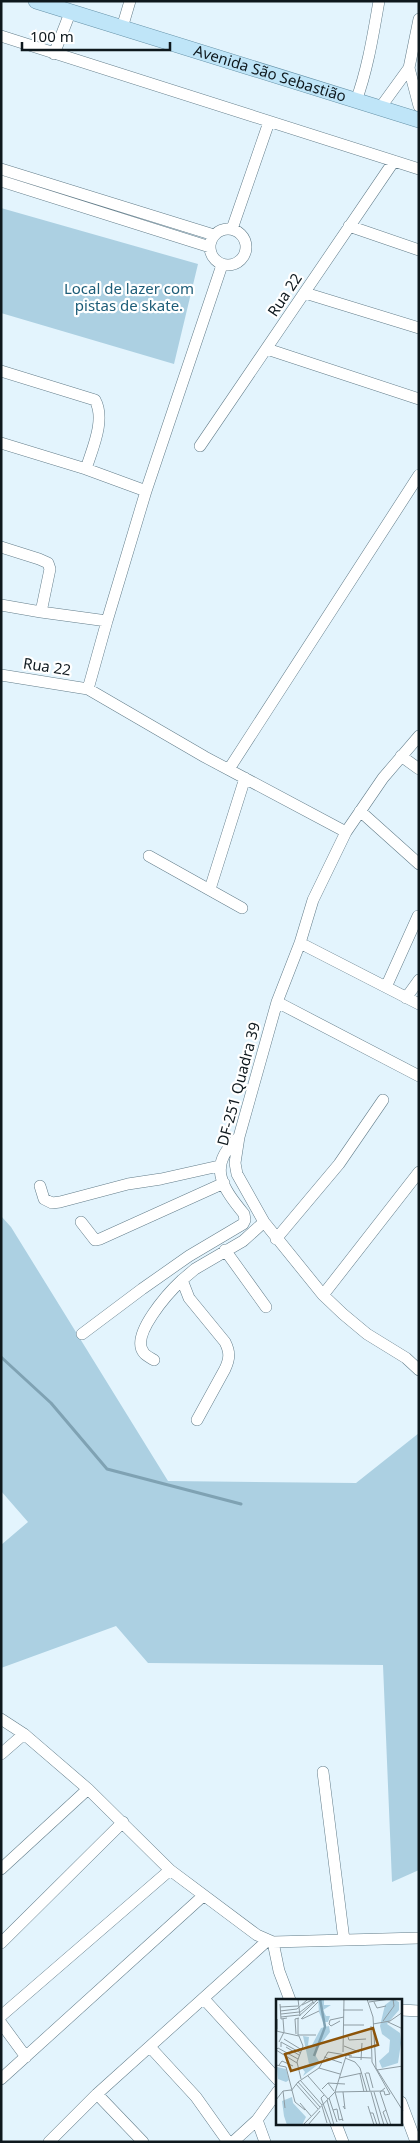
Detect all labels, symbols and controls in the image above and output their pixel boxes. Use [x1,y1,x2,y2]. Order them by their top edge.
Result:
scale bar [22,20,170,52]
text: 100 m [30,26,74,46]
street label: Avenida São Sebastião [192,40,349,106]
street label: Rua 22 [262,269,306,320]
park label: Local de lazer com pistas de skate. [64,278,194,315]
street label: Rua 22 [22,652,72,680]
street label: DF-251 Quadra 39 [212,1020,264,1148]
inset map [276,1999,402,2126]

